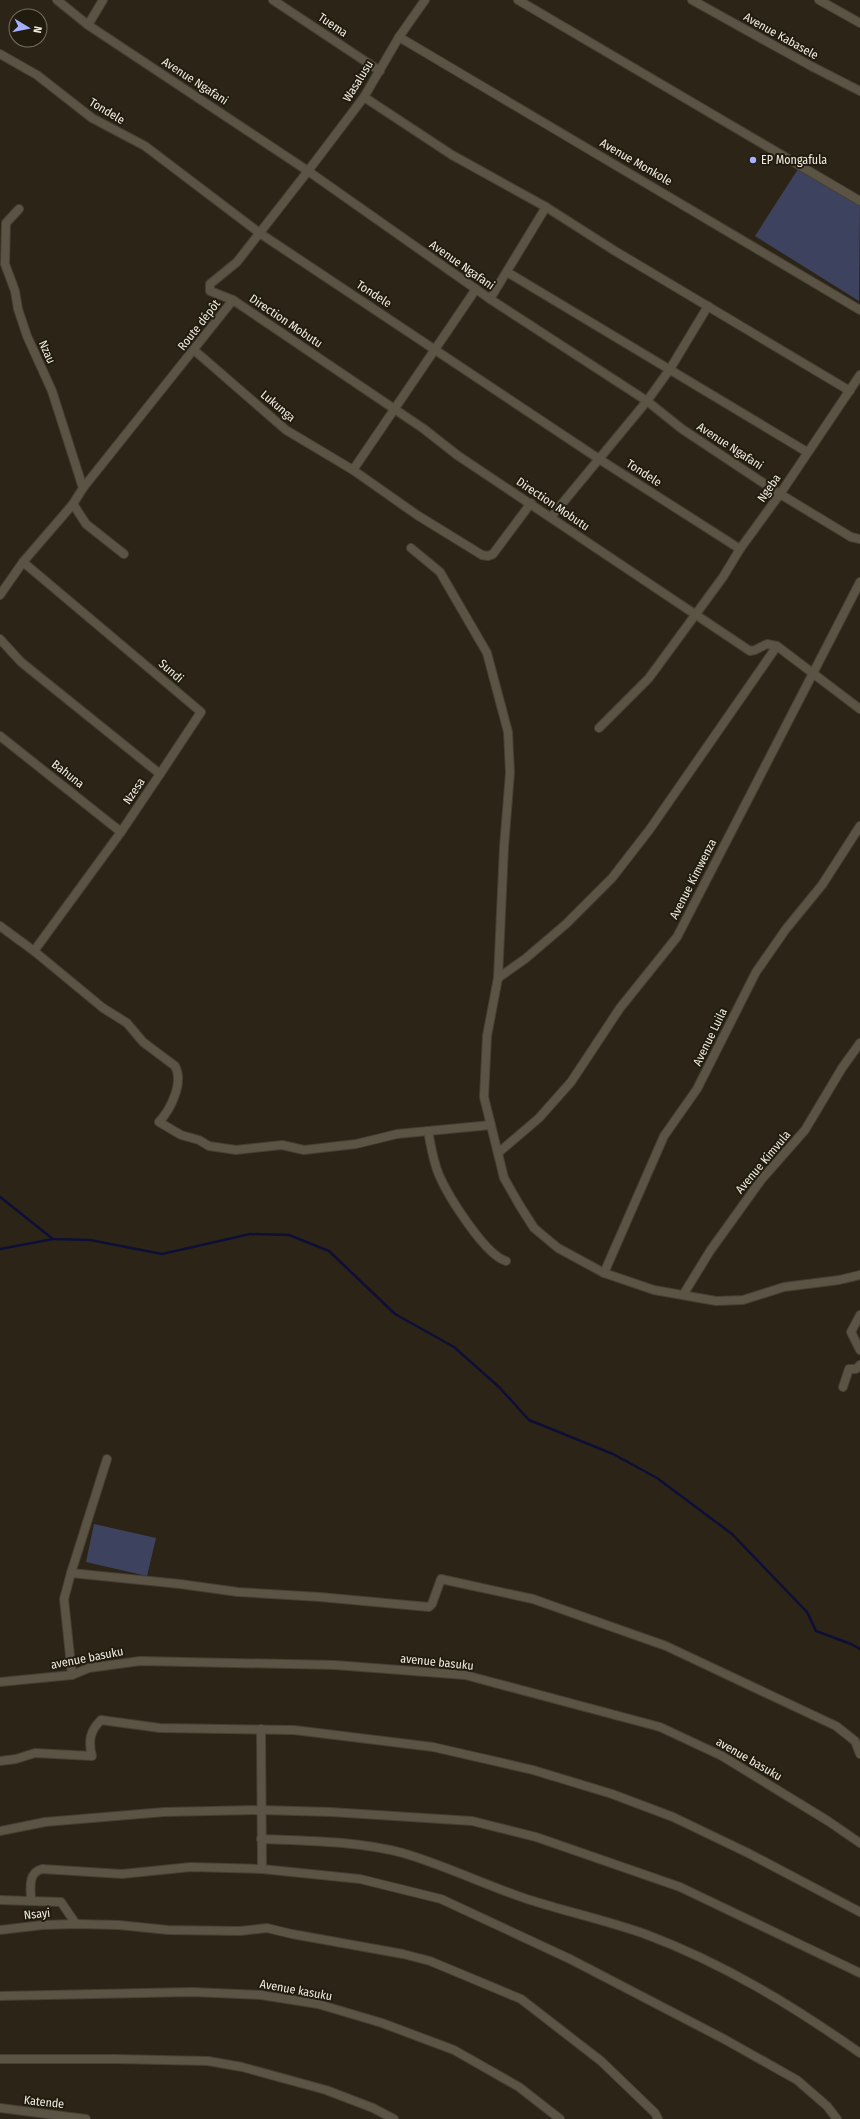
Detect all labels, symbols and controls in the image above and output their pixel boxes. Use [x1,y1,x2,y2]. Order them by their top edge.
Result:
north arrow [8,8,48,48]
street label: Tuema [316,10,350,40]
street label: Avenue Kabasele [741,10,821,62]
text: N [30,25,44,34]
street label: Avenue Ngafani [159,54,231,108]
street label: Wasalusu [340,58,376,104]
street label: Tondele [87,95,127,127]
street label: Avenue Monkole [597,136,675,188]
place label: EP Mongafula [761,153,827,167]
marker: EP Mongafula [748,155,758,165]
street label: Avenue Ngafani [427,237,497,293]
street label: Tondele [354,278,394,311]
street label: Direction Mobutu [247,291,325,351]
street label: Route dépôt [175,297,223,353]
street label: Nzau [36,338,58,366]
street label: Lukunga [258,388,298,425]
street label: Avenue Ngafani [694,419,766,473]
street label: Tondele [624,457,664,490]
street label: Ngeba [754,471,784,505]
street label: Direction Mobutu [514,474,592,534]
street label: Sundi [156,657,186,685]
street label: Bahuna [49,757,87,791]
street label: Nzesa [120,775,148,807]
street label: Avenue Kimwenza [667,836,719,921]
street label: Avenue Luila [690,1006,730,1068]
street label: Avenue Kimvula [733,1128,794,1196]
street label: avenue basuku [50,1644,124,1672]
street label: avenue basuku [400,1651,474,1673]
street label: avenue basuku [714,1735,784,1783]
street label: Nsayi [23,1906,51,1922]
street label: Avenue kasuku [259,1977,333,2003]
street label: Katende [23,2093,65,2111]

